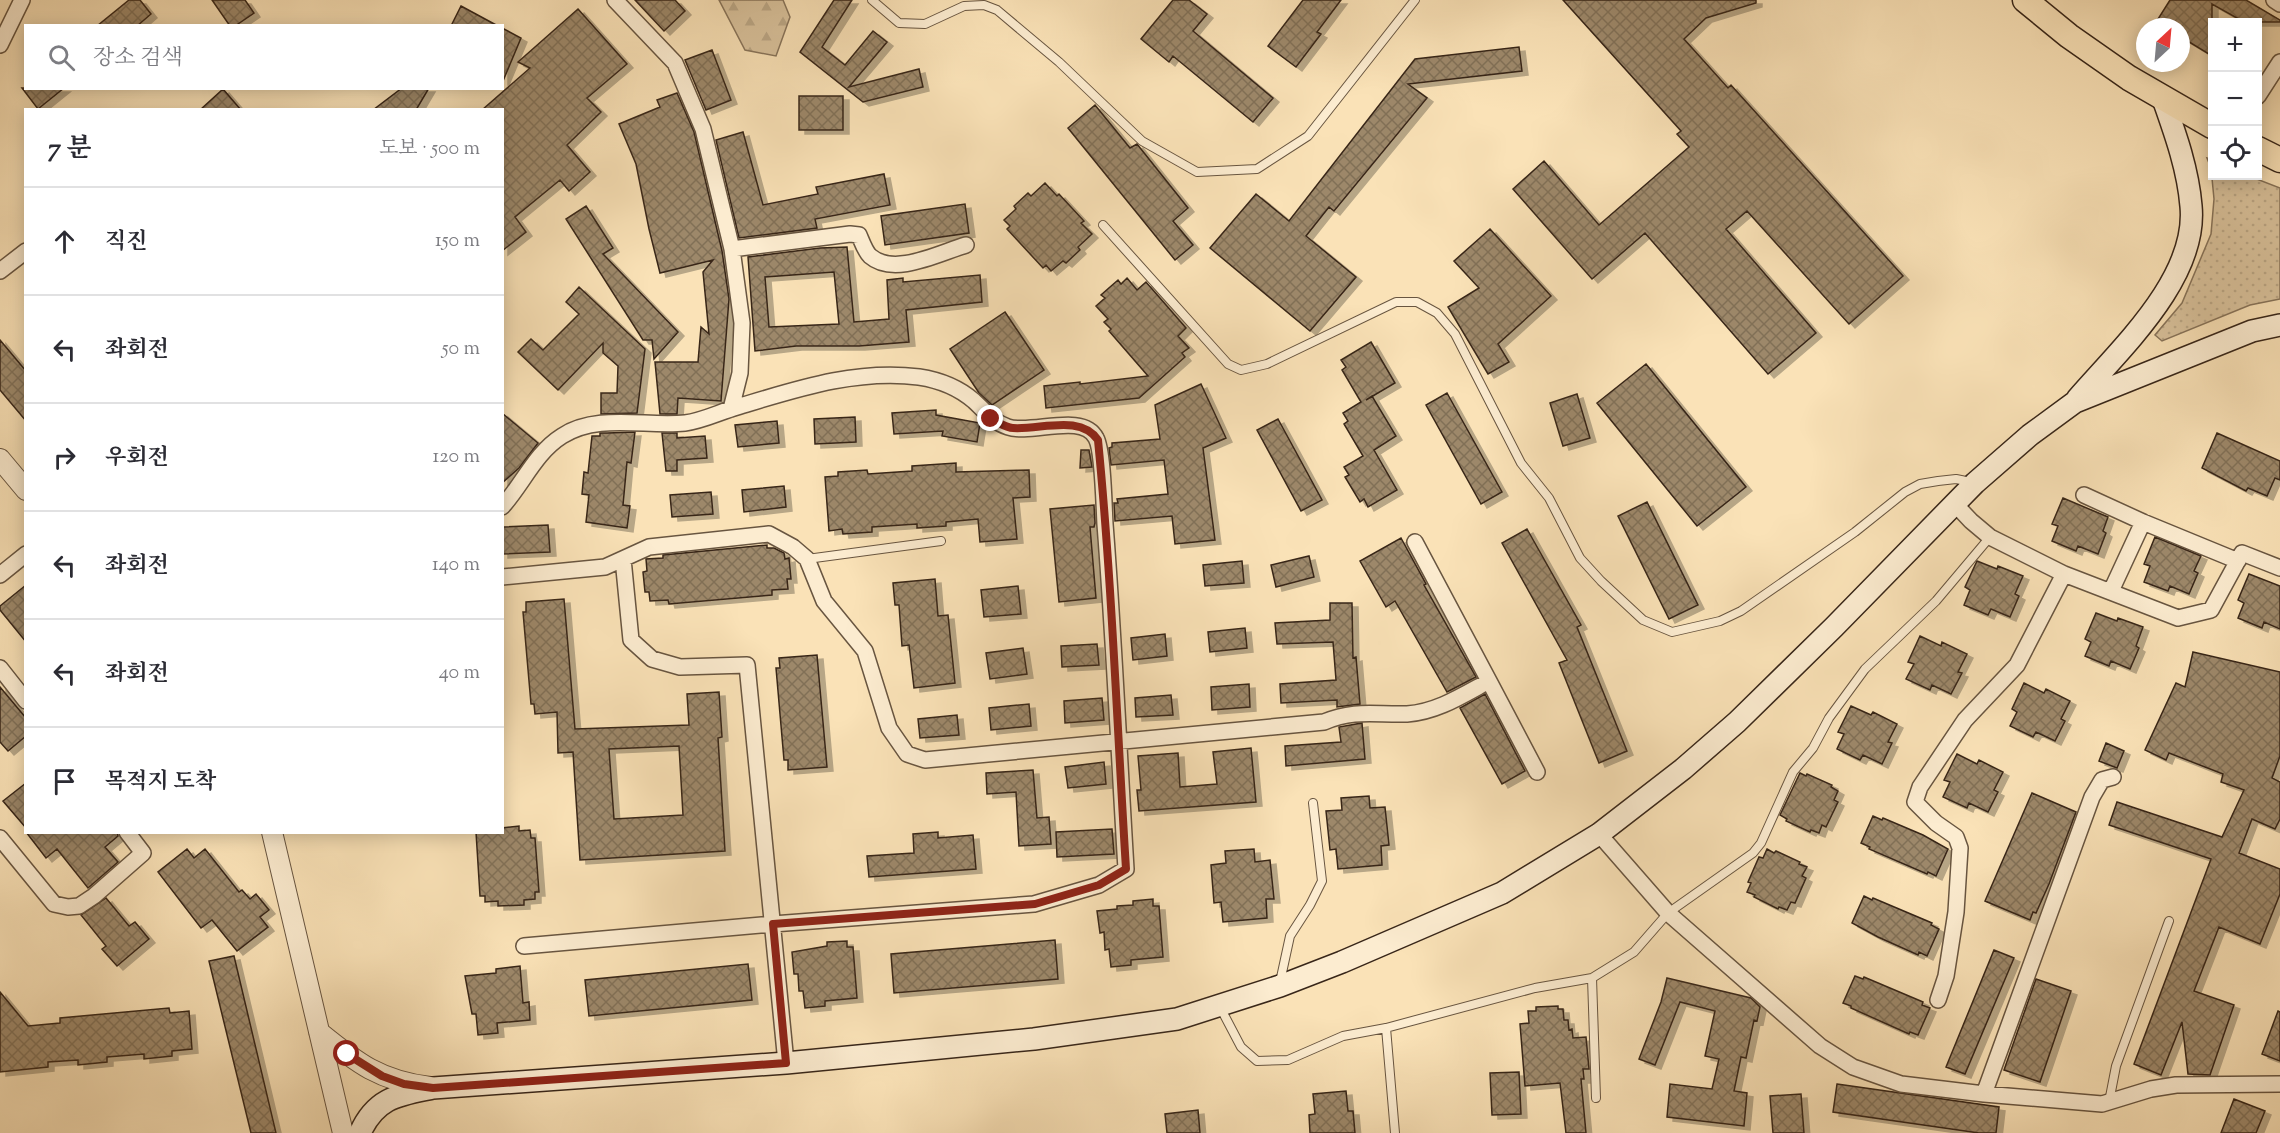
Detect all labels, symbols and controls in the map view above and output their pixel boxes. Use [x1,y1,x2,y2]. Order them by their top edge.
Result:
north arrow [2136,18,2190,72]
map controls [2208,18,2262,180]
button: + [2208,18,2262,72]
search box [24,24,504,90]
icon: search [45,41,78,74]
text: 장소 검색 [93,43,183,75]
button: − [2208,72,2262,126]
button: locate [2208,126,2262,180]
text: 7 분 [48,131,92,168]
text: 도보 · 500 m [379,135,480,164]
icon: ahead [48,225,81,258]
text: 직진 [105,227,148,259]
text: 150 m [435,227,480,256]
icon: left [48,333,81,366]
text: 좌회전 [105,335,169,367]
text: 50 m [442,335,480,364]
route end [977,405,1003,431]
icon: right [48,441,81,474]
text: 우회전 [105,443,169,475]
text: 120 m [432,443,480,472]
icon: left [48,549,81,582]
text: 좌회전 [105,551,169,583]
text: 140 m [432,551,480,580]
icon: left [48,657,81,690]
text: 좌회전 [105,659,169,691]
text: 40 m [439,659,480,688]
icon: arrive [48,765,81,798]
text: 목적지 도착 [105,767,216,799]
route start [333,1040,359,1066]

